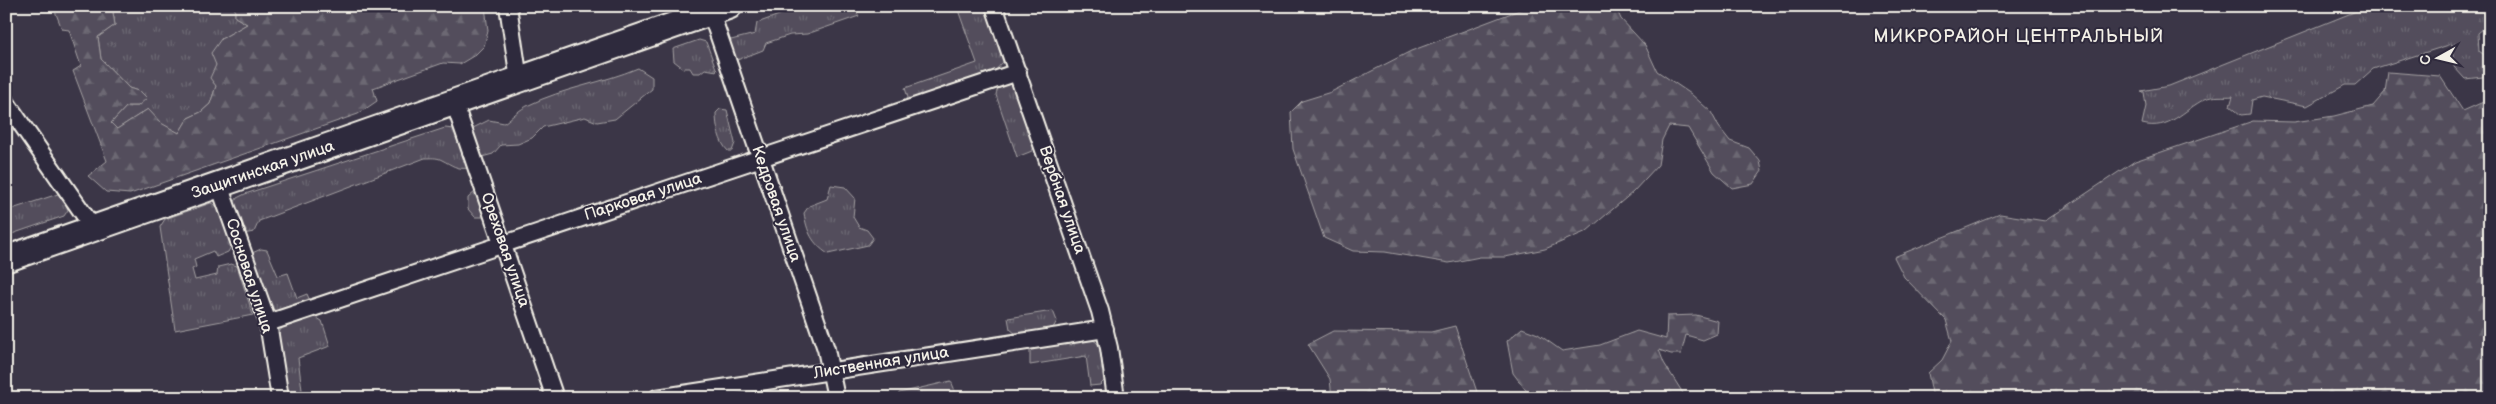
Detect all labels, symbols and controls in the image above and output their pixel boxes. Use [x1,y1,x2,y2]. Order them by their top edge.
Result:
district label: МИКРОРАЙОН ЦЕНТРАЛЬНЫЙ [1874,26,2164,47]
north arrow [2414,32,2464,82]
text: С [2416,53,2435,66]
street label: Защитинская улица [189,137,337,203]
street label: Кедровая улица [747,143,805,265]
street label: Вербная улица [1035,144,1090,257]
street label: Парковая улица [582,169,705,225]
street label: Ореховая улица [476,190,534,310]
street label: Сосновая улица [221,216,277,336]
street label: Лиственная улица [811,343,951,383]

